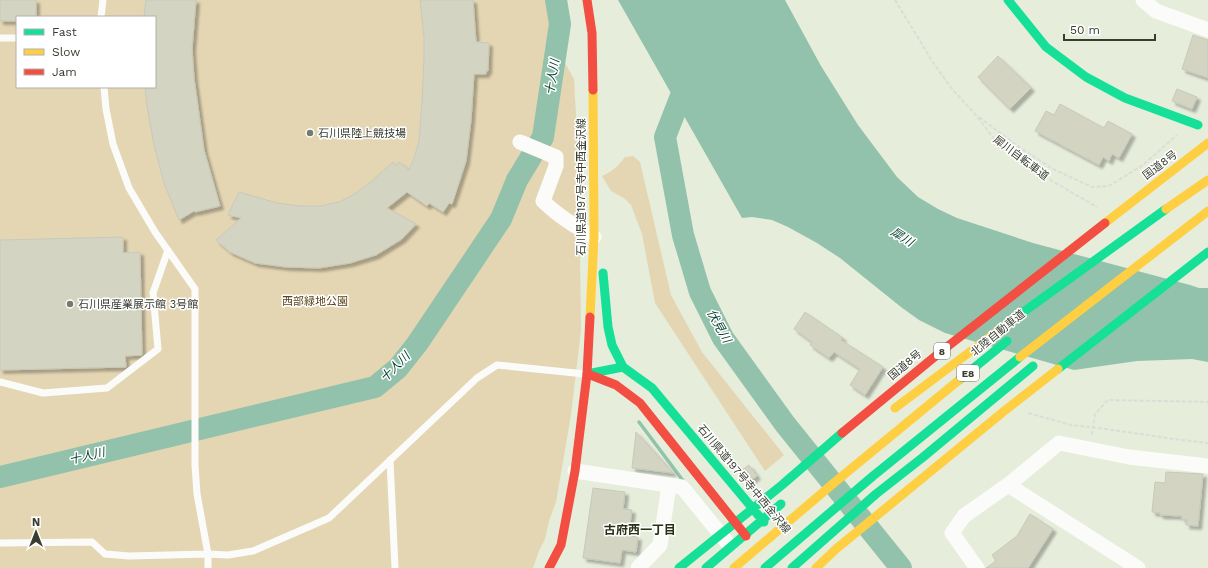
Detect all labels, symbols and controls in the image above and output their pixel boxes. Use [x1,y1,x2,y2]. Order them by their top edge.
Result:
legend [16,16,156,88]
scale bar [1064,16,1155,42]
text: 50 m [1070,23,1100,37]
text: Fast [52,25,77,39]
text: Slow [52,45,80,59]
water label: 十人川 [542,56,562,96]
text: Jam [52,65,77,79]
street label: 石川県道197号寺中西金沢線 [575,118,588,256]
place label: 石川県陸上競技場 [318,127,406,140]
marker: 石川県陸上競技場 [305,128,315,138]
street label: 犀川自転車道 [991,133,1051,183]
street label: 国道8号 [1140,148,1180,182]
water label: 犀川 [888,225,918,250]
park label: 西部緑地公園 [282,295,348,308]
place label: 石川県産業展示館 3号館 [78,298,198,311]
marker: 石川県産業展示館 3号館 [65,299,75,309]
water label: 伏見川 [704,307,735,347]
street label: 北陸自動車道 [968,307,1028,359]
road number: 8 [934,343,950,359]
street label: 国道8号 [886,347,924,383]
water label: 十人川 [377,348,414,385]
road number: E8 [957,365,979,381]
street label: 石川県道197号寺中西金沢線 [695,422,793,536]
water label: 十人川 [68,445,108,467]
north arrow [16,512,56,552]
text: N [32,516,40,529]
district label: 古府西一丁目 [604,523,676,537]

